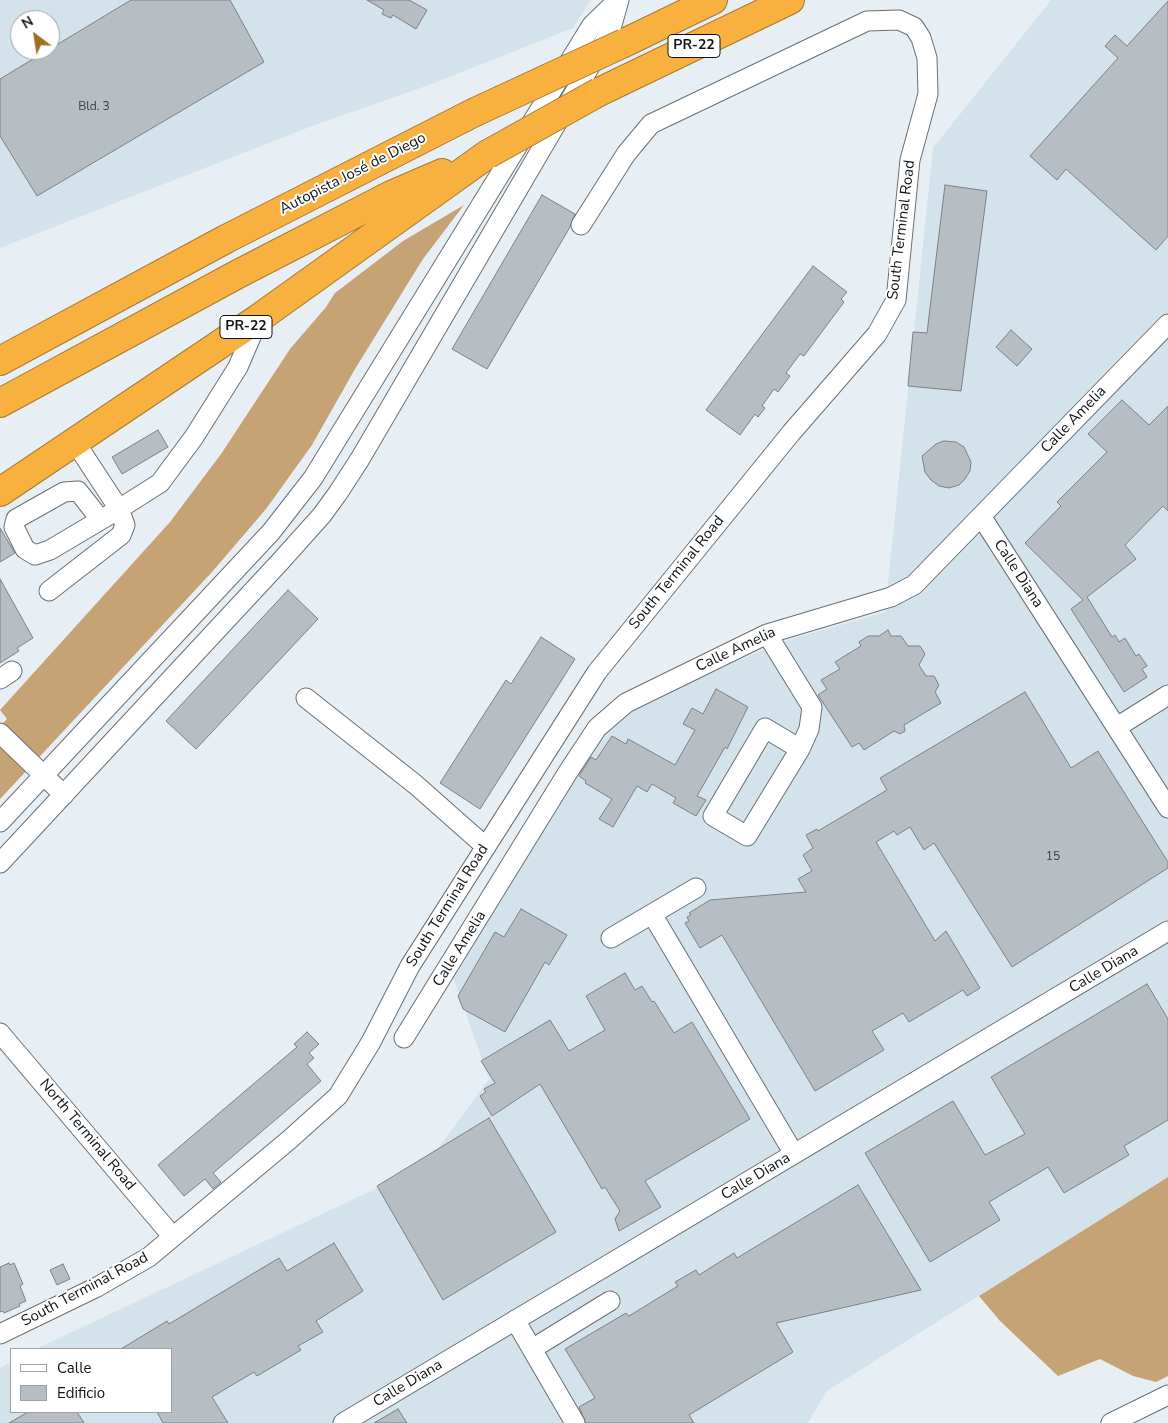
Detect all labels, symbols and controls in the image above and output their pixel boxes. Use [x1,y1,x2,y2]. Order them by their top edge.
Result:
north arrow [10,10,60,60]
text: N [18,12,37,33]
road number: PR-22 [668,34,720,58]
house number: Bld. 3 [78,100,110,114]
street label: Autopista José de Diego [277,129,429,219]
street label: South Terminal Road [884,159,920,301]
road number: PR-22 [220,316,272,338]
street label: Calle Amelia [1038,383,1110,457]
street label: South Terminal Road [626,513,728,633]
street label: Calle Diana [989,537,1047,611]
street label: Calle Amelia [693,624,779,676]
street label: South Terminal Road [403,842,493,970]
house number: 15 [1046,850,1060,864]
street label: Calle Amelia [430,908,490,990]
street label: Calle Diana [1066,942,1142,998]
street label: North Terminal Road [35,1076,139,1194]
street label: Calle Diana [718,1149,794,1205]
street label: South Terminal Road [19,1249,151,1331]
legend [10,1348,172,1413]
street label: Calle Diana [370,1356,446,1412]
text: Calle [57,1358,92,1378]
text: Edificio [57,1383,105,1403]

